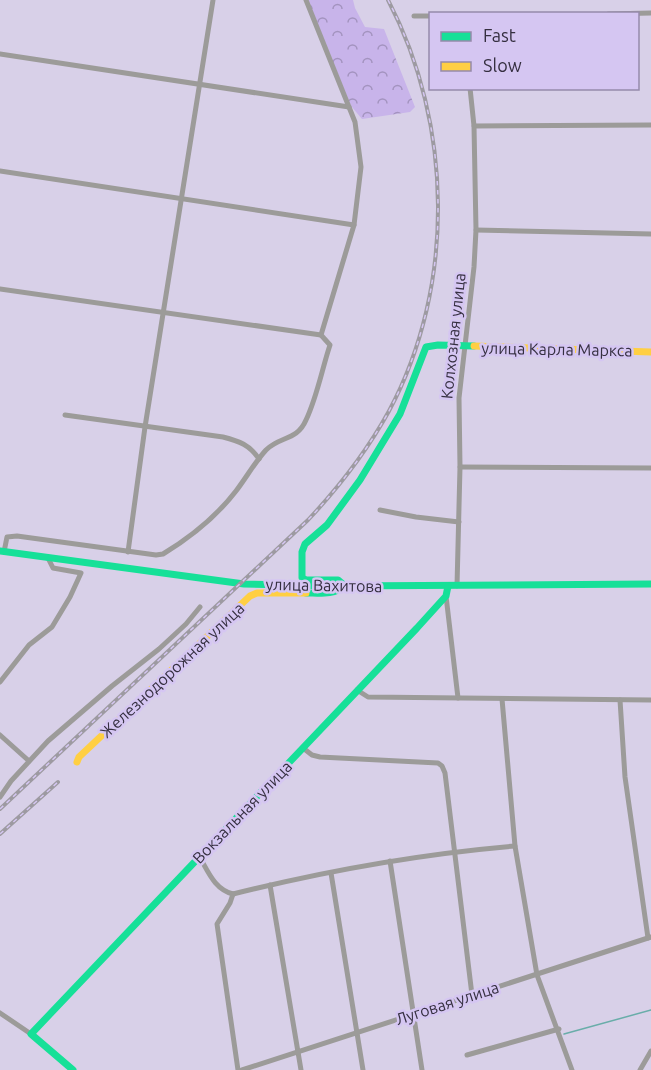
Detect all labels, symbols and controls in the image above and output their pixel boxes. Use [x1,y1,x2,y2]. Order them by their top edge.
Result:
legend [429,12,639,90]
text: Fast [483,25,516,45]
text: Slow [483,55,522,75]
street label: Колхозная улица [437,272,469,400]
street label: улица Карла Маркса [481,339,633,359]
street label: улица Вахитова [265,575,383,595]
street label: Железнодорожная улица [96,599,248,741]
street label: Вокзальная улица [189,757,295,867]
street label: Луговая улица [393,978,501,1028]

